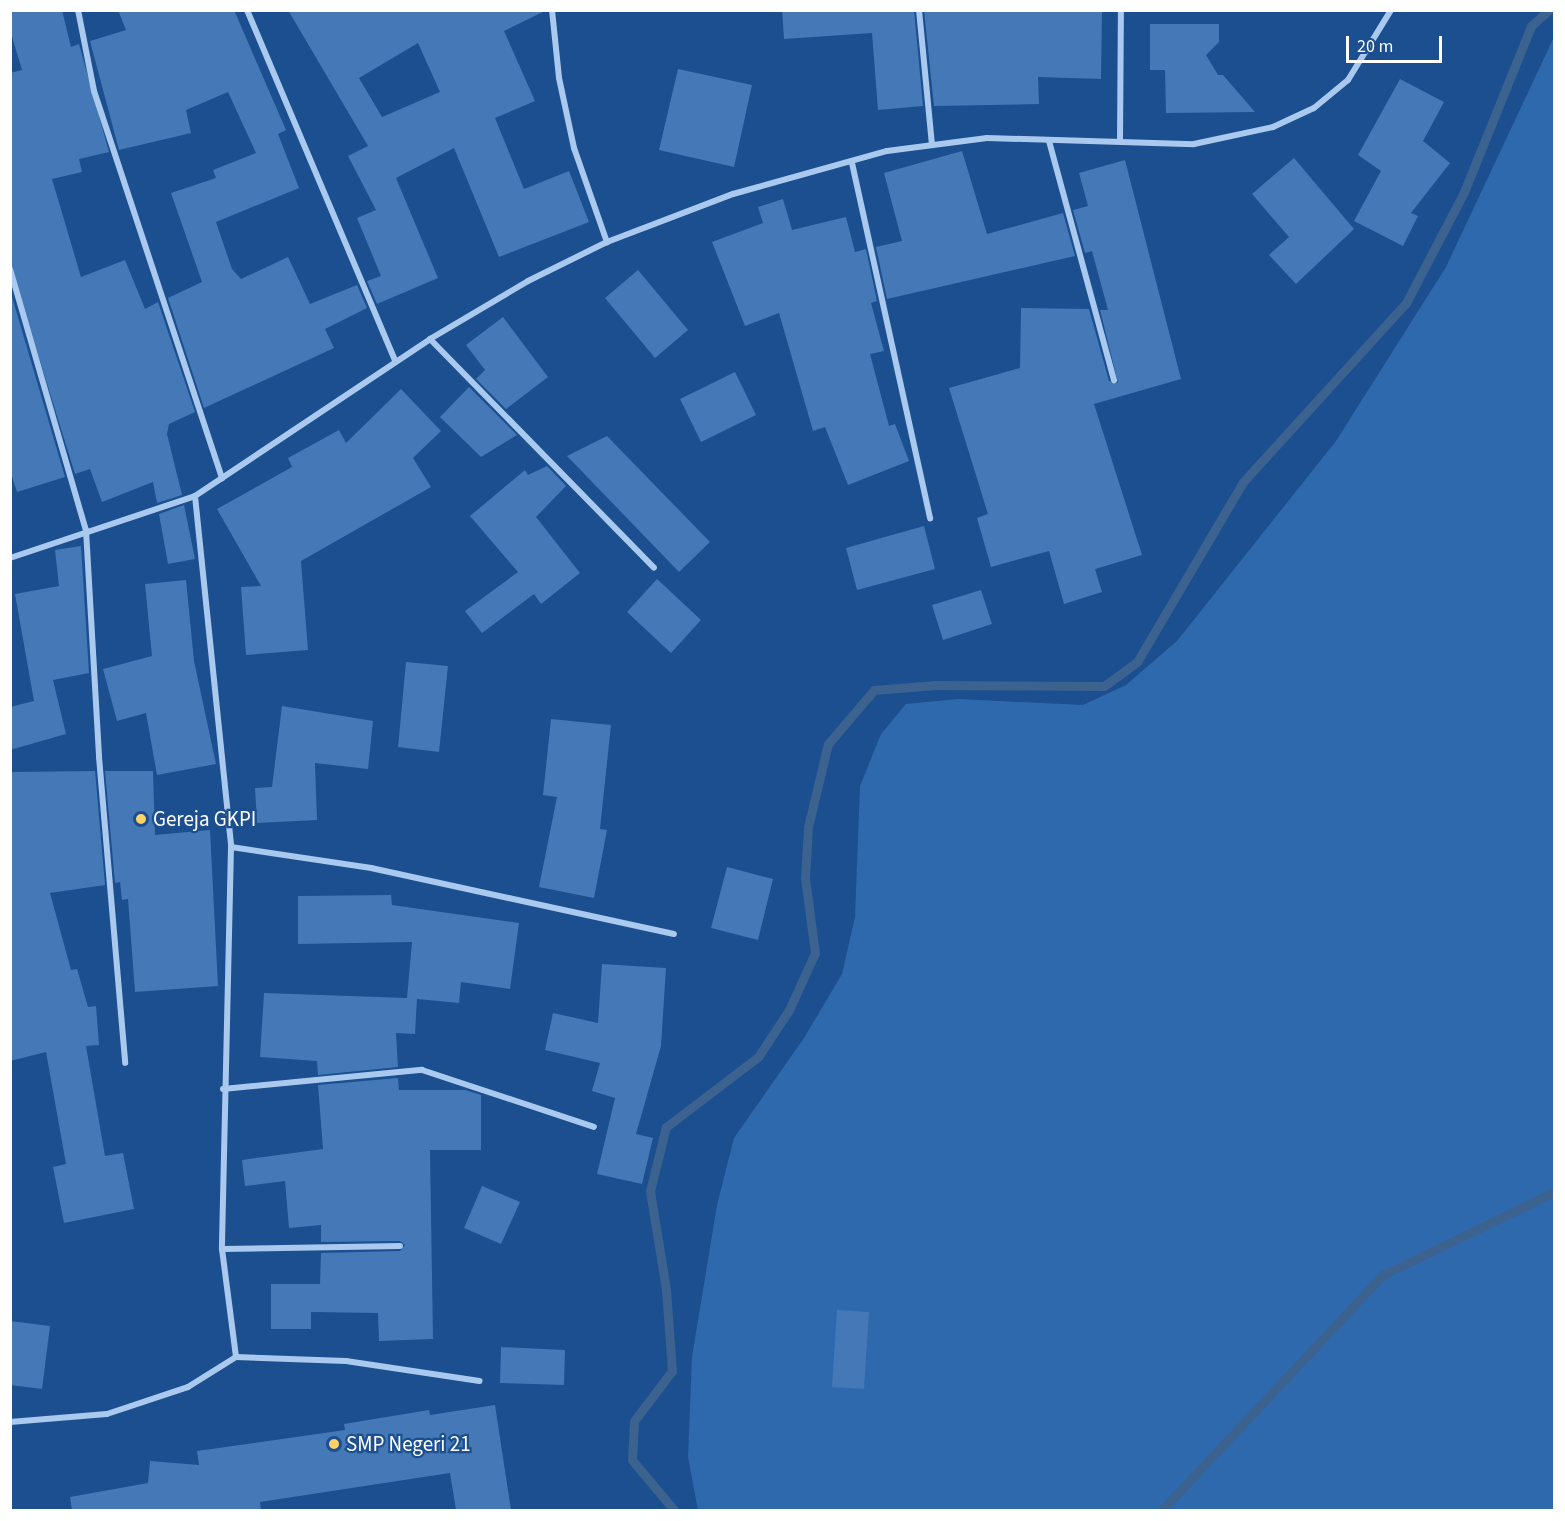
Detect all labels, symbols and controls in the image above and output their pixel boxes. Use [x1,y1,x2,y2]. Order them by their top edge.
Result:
scale bar [1349,24,1445,62]
text: 20 m [1357,34,1393,59]
place label: Gereja GKPI [153,806,256,832]
marker: Gereja GKPI [134,812,148,826]
place label: SMP Negeri 21 [346,1431,471,1457]
marker: SMP Negeri 21 [327,1437,341,1451]

